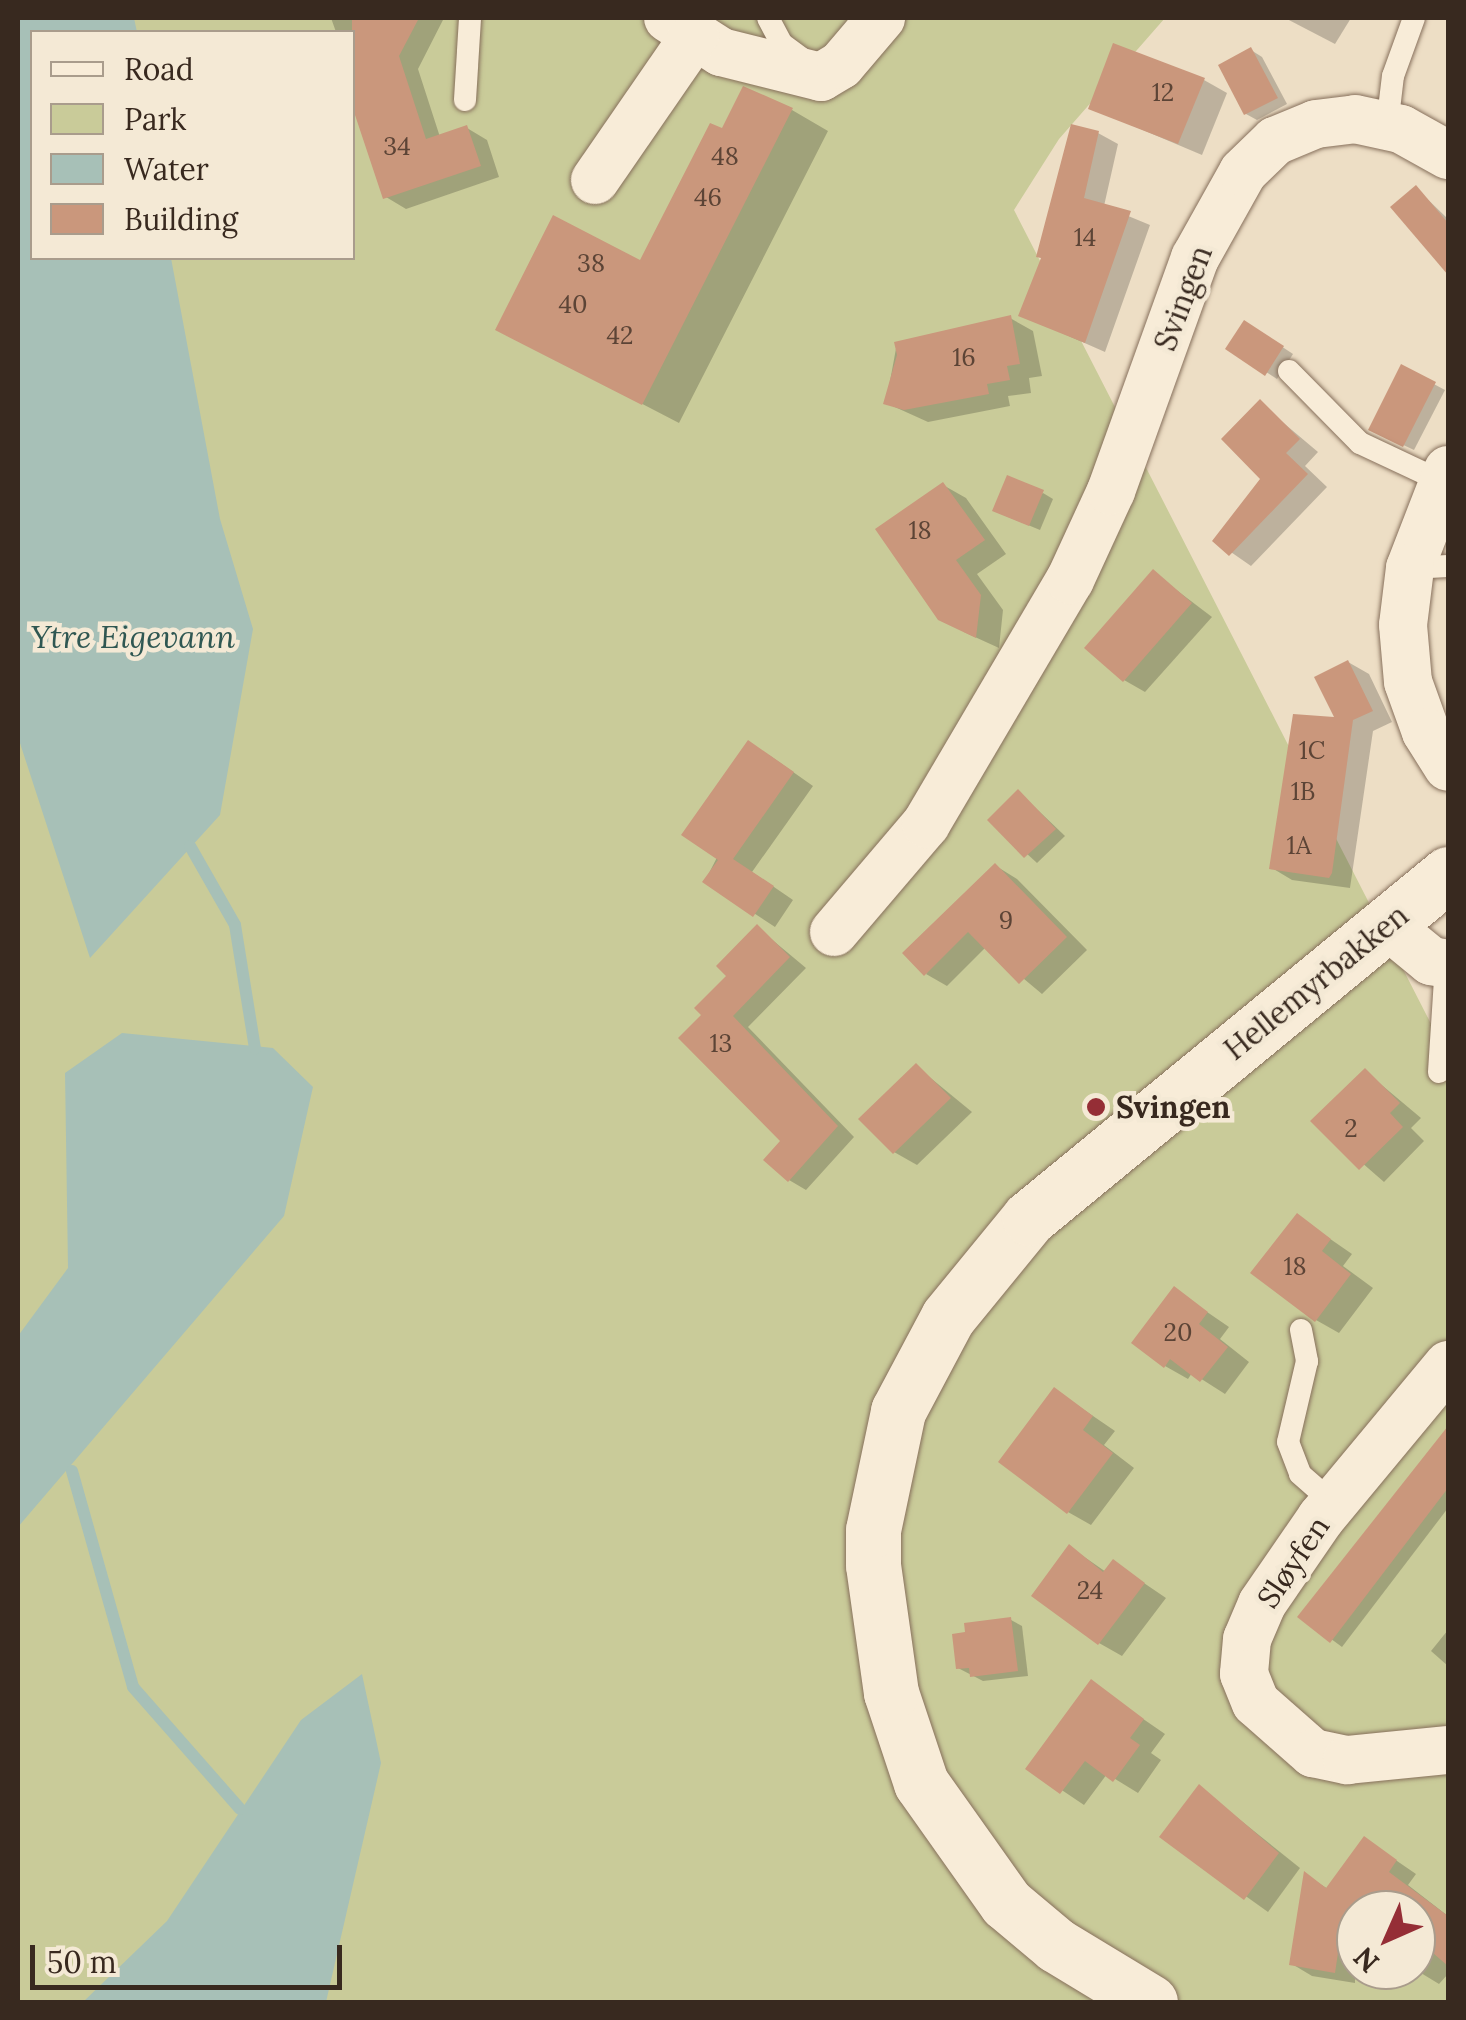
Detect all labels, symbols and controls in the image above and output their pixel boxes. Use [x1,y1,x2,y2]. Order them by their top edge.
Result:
legend [30,30,355,260]
text: Road [124,50,194,88]
house number: 12 [1152,77,1174,107]
text: Park [124,100,186,138]
house number: 34 [383,131,411,161]
house number: 48 [711,141,739,171]
text: Water [124,150,209,188]
house number: 46 [694,182,722,212]
text: Building [124,200,238,238]
house number: 14 [1074,222,1096,252]
street label: Svingen [1147,240,1219,356]
house number: 38 [577,248,605,278]
house number: 40 [558,289,588,319]
house number: 42 [607,320,633,350]
house number: 16 [952,342,976,372]
house number: 18 [908,515,932,545]
water label: Ytre Eigevann [31,618,235,656]
house number: 1C [1299,735,1325,765]
house number: 1B [1291,776,1315,806]
house number: 1A [1286,830,1312,860]
street label: Hellemyrbakken [1217,897,1415,1067]
house number: 9 [999,905,1013,935]
house number: 13 [709,1028,733,1058]
place label: Svingen [1116,1089,1230,1125]
marker: Svingen [1085,1096,1107,1118]
house number: 2 [1344,1113,1358,1143]
house number: 18 [1283,1251,1307,1281]
house number: 20 [1164,1317,1192,1347]
street label: Sløyfen [1249,1509,1337,1615]
house number: 24 [1077,1575,1103,1605]
north arrow [1336,1890,1436,1990]
scale bar [35,1925,348,1987]
text: N [1346,1939,1387,1980]
text: 50 m [47,1943,117,1981]

